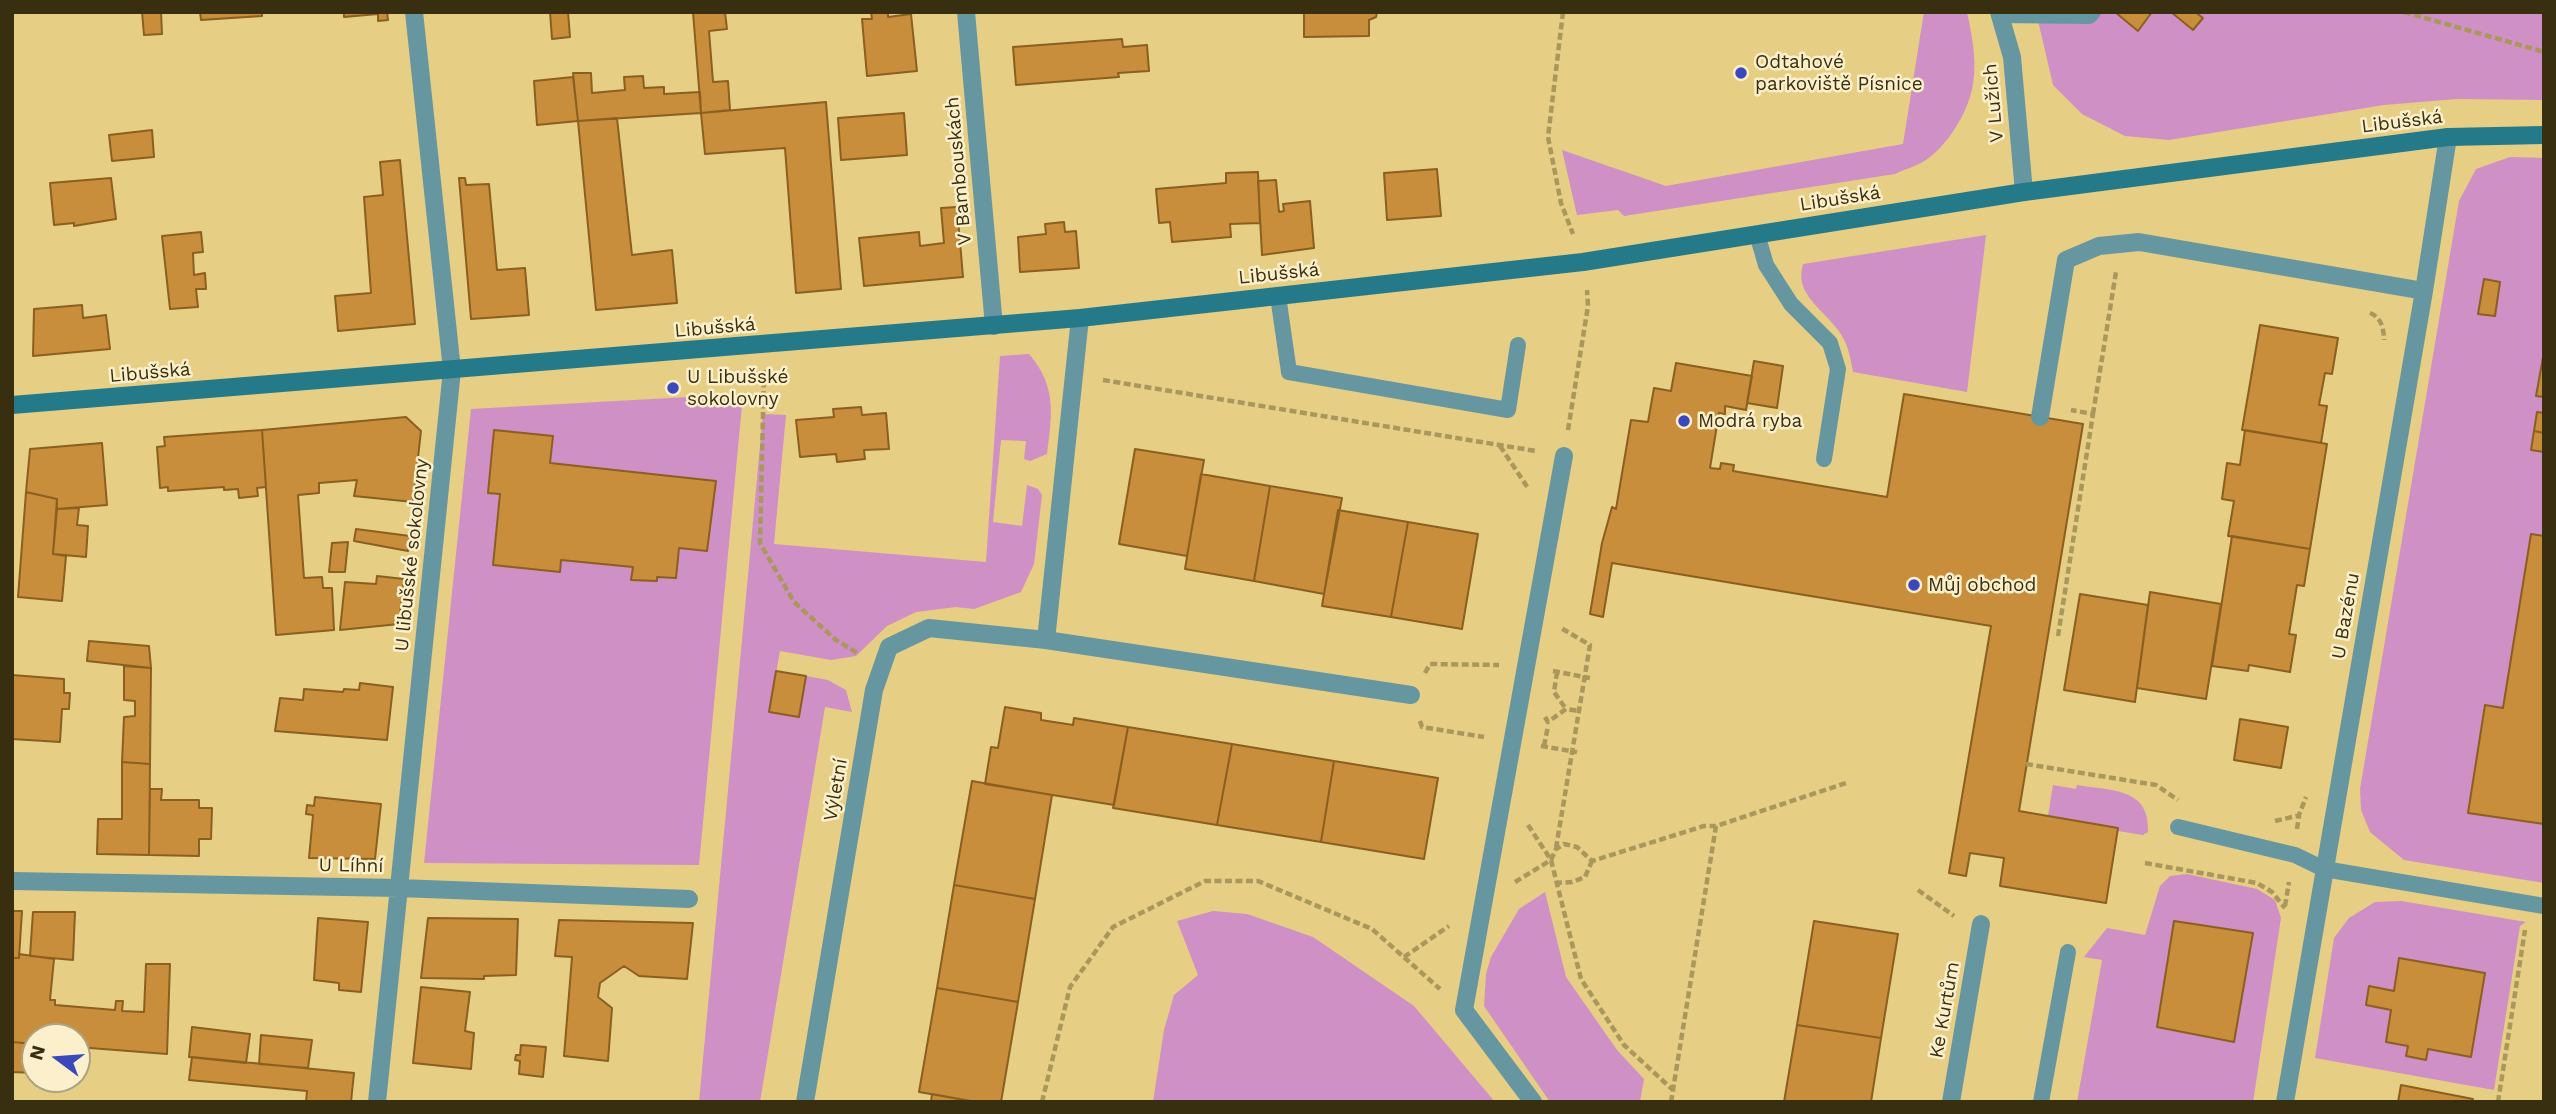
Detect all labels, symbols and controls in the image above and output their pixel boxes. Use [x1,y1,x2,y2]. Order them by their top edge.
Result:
place label: Odtahové parkoviště Písnice [1755,51,1923,95]
street label: V Lužích [1979,63,2009,143]
marker: Odtahové parkoviště Písnice [1733,65,1749,81]
street label: V Bambouskách [941,96,977,246]
street label: Libušská [2360,106,2444,138]
street label: Libušská [1798,181,1882,217]
street label: Libušská [1237,258,1321,290]
street label: Libušská [673,313,757,343]
street label: Libušská [108,358,192,388]
place label: U Libušské sokolovny [687,366,788,410]
marker: U Libušské sokolovny [665,380,681,396]
place label: Modrá ryba [1698,410,1802,432]
marker: Modrá ryba [1676,413,1692,429]
street label: U libušské sokolovny [391,457,433,653]
street label: U Bazénu [2327,571,2365,661]
place label: Můj obchod [1928,574,2036,596]
marker: Můj obchod [1906,577,1922,593]
street label: Výletní [819,757,853,823]
street label: U Líhní [318,854,384,878]
street label: Ke Kurtům [1925,960,1965,1060]
north arrow [21,1023,91,1093]
text: N [24,1043,50,1063]

